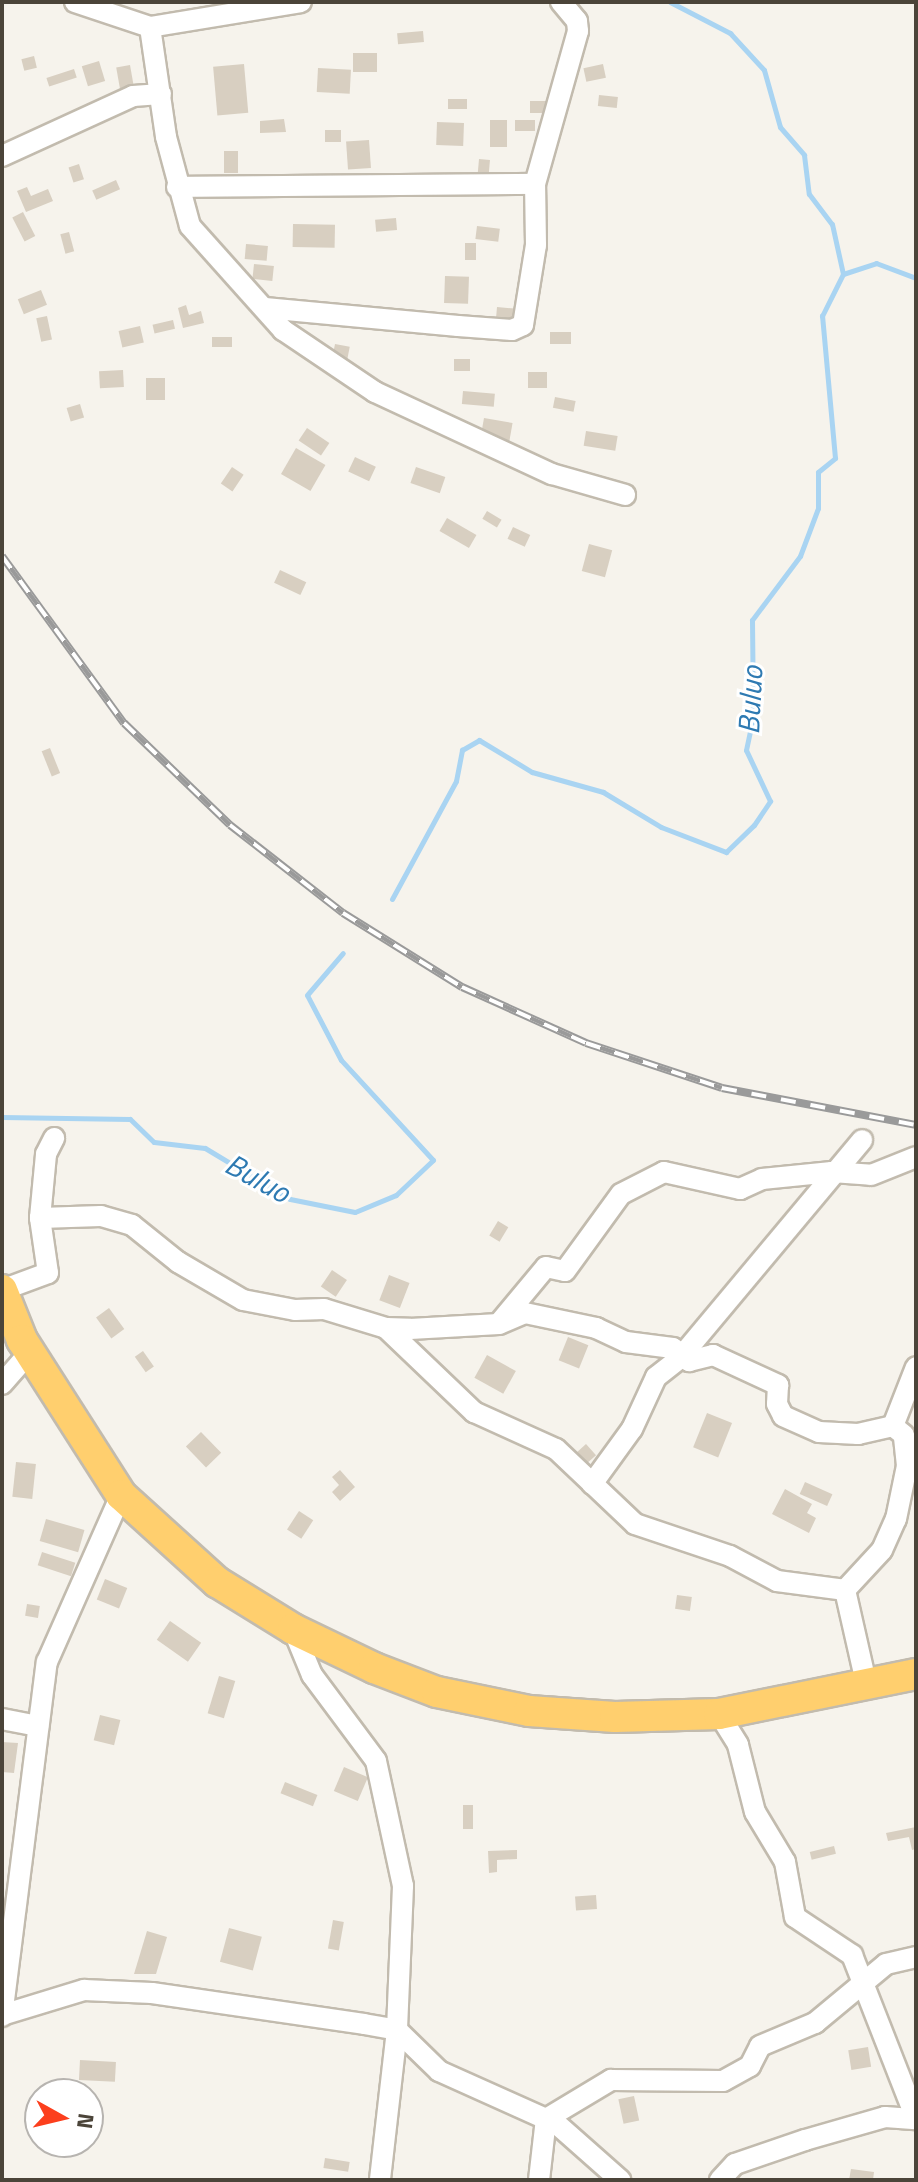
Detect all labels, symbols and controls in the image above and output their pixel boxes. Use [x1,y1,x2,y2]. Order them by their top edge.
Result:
water label: Buluo [730,665,770,735]
water label: Buluo [219,1146,297,1210]
north arrow [24,2078,104,2158]
text: N [68,2111,104,2131]

